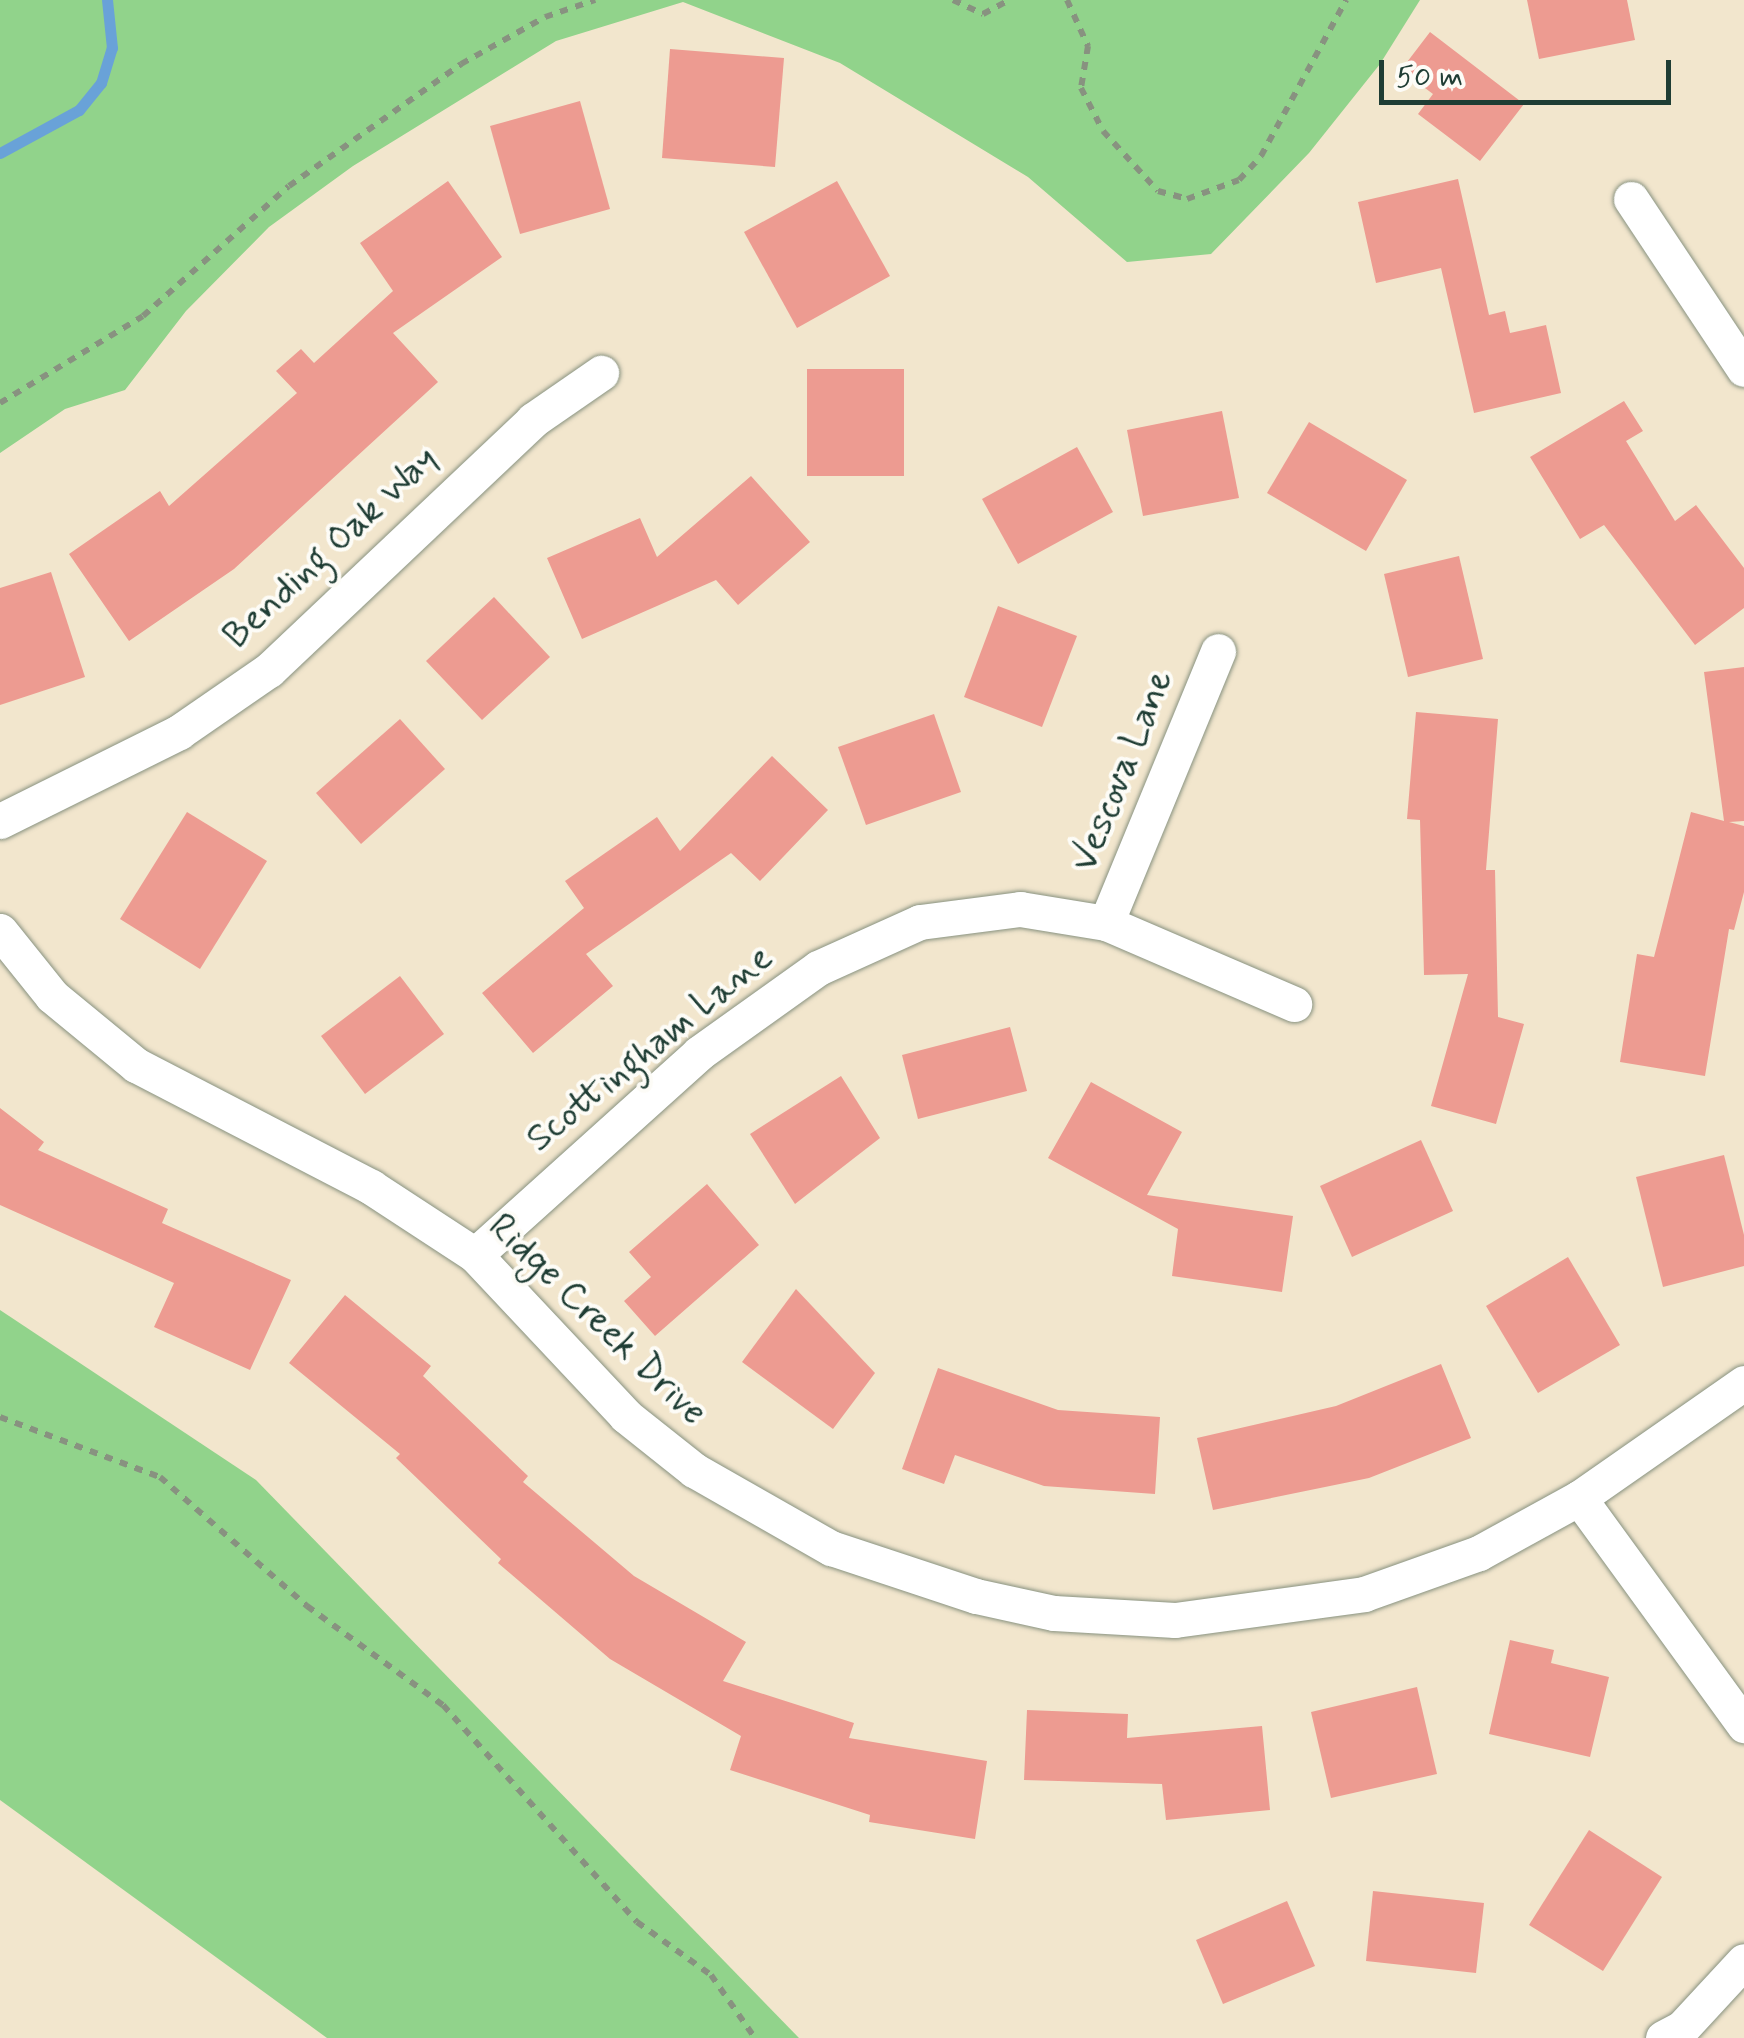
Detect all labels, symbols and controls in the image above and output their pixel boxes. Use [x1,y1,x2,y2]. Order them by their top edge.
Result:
scale bar [1384,40,1676,102]
text: 50 m [1396,58,1463,97]
street label: Bending Oak Way [210,433,452,663]
street label: Vescova Lane [1062,663,1184,879]
street label: Scottingham Lane [521,939,779,1159]
street label: Ridge Creek Drive [478,1204,716,1436]

